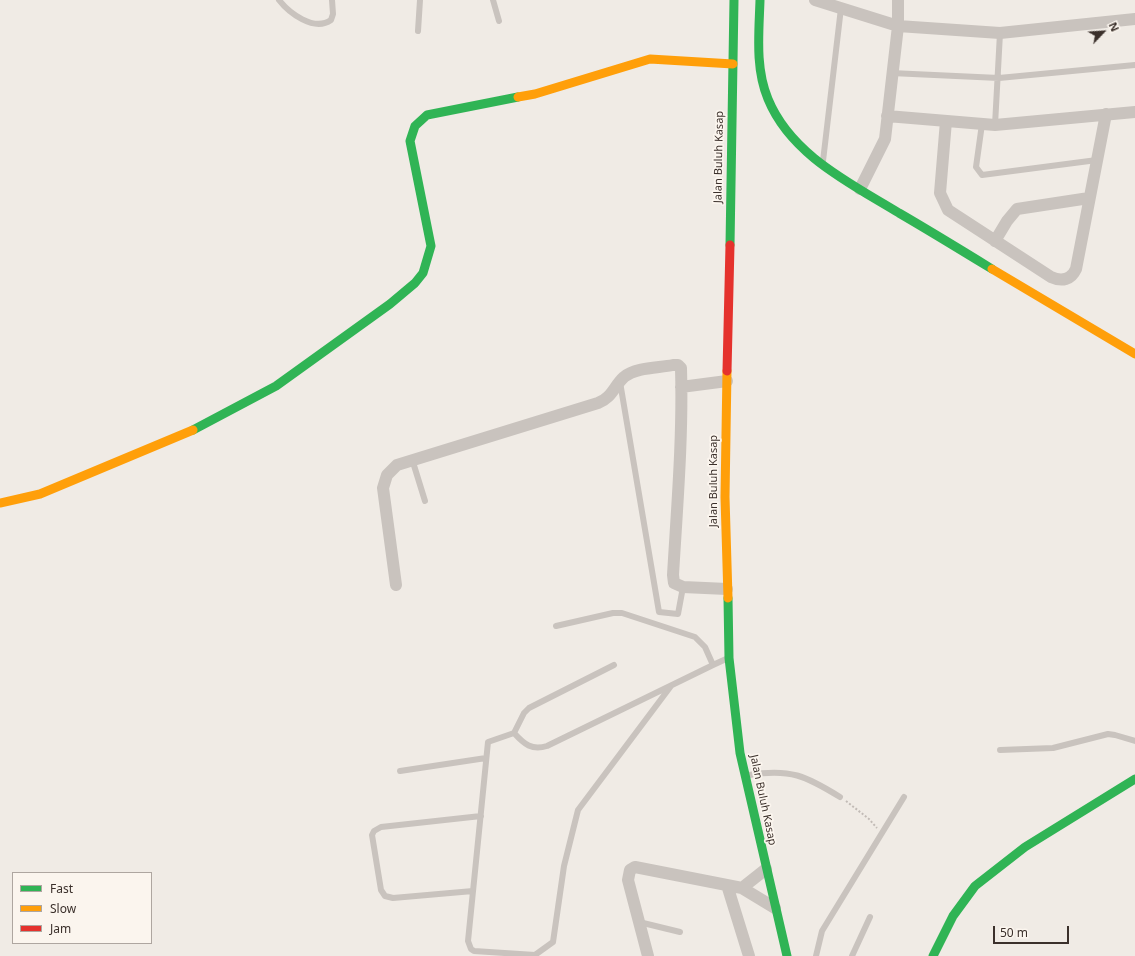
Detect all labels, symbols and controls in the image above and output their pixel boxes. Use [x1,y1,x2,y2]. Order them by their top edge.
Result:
north arrow [1083,12,1123,52]
text: N [1106,19,1123,34]
street label: Jalan Buluh Kasap [712,111,726,203]
street label: Jalan Buluh Kasap [707,435,721,527]
street label: Jalan Buluh Kasap [747,754,779,846]
legend [12,872,152,944]
text: Fast [50,880,73,897]
text: Slow [50,900,76,917]
scale bar [995,918,1071,944]
text: Jam [50,920,71,937]
text: 50 m [1000,924,1028,941]

